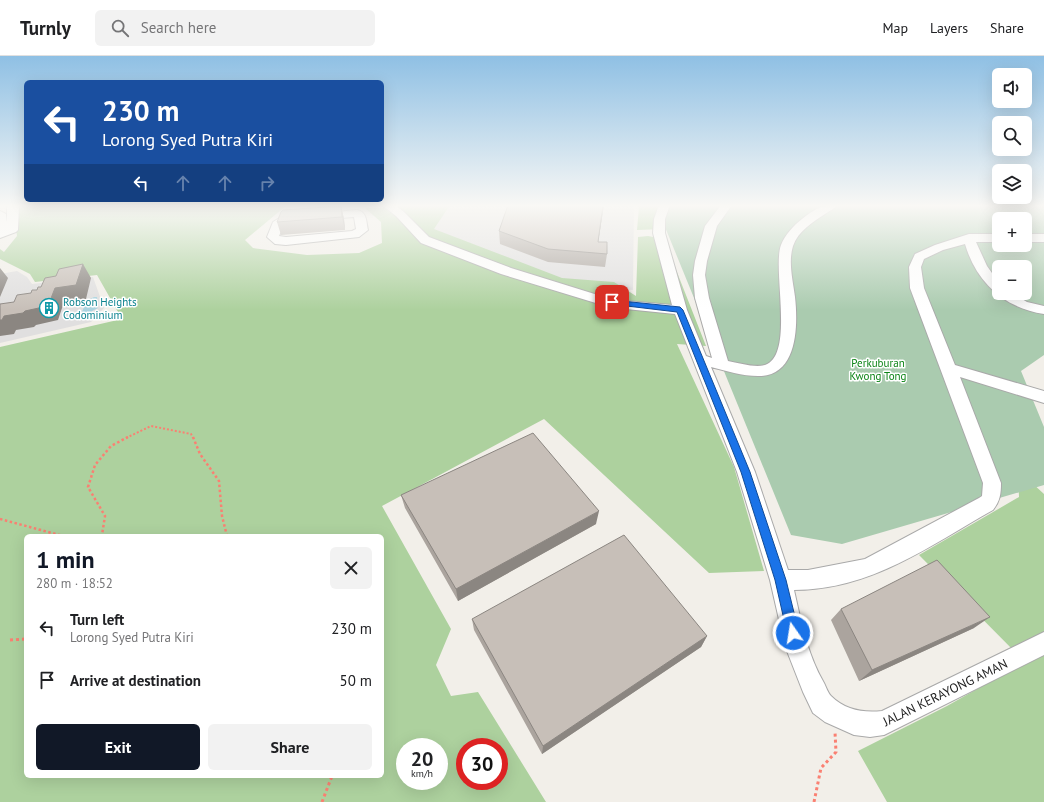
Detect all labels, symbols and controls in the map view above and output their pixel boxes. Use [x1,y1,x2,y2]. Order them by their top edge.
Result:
search box [95,10,375,46]
text: Turnly [20,16,71,40]
icon: search [109,17,131,39]
text: Search here [141,18,216,37]
text: Map [882,19,908,37]
text: Layers [930,19,968,37]
text: Share [990,19,1024,37]
map controls [992,68,1032,300]
button: sound [992,68,1032,108]
text: 230 m [102,92,179,129]
icon: left [36,96,88,148]
button: search [992,116,1032,156]
text: Lorong Syed Putra Kiri [102,128,273,151]
button: layers [992,164,1032,204]
icon: left [130,172,152,194]
icon: ahead [172,172,194,194]
icon: ahead [214,172,236,194]
icon: right [256,172,278,194]
button: + [992,212,1032,252]
button: − [992,260,1032,300]
pin [595,285,629,319]
icon: arrive [601,291,623,313]
place label: Robson Heights Codominium [63,295,137,322]
building icon: Robson Heights Codominium [38,297,60,319]
park label: Perkuburan Kwong Tong [849,356,907,383]
text: 1 min [36,544,95,575]
button: close [330,547,372,589]
text: 280 m · 18:52 [36,575,113,592]
text: Turn left [70,610,124,629]
position arrow [772,612,814,654]
icon: left [36,617,58,639]
text: 230 m [331,619,372,638]
text: Lorong Syed Putra Kiri [70,629,194,646]
street label: JALAN KERAYONG AMAN [879,655,1010,730]
icon: arrive [36,669,58,691]
text: Arrive at destination [70,671,201,690]
text: 50 m [339,671,372,690]
button: Exit [36,724,200,770]
button: Share [208,724,372,770]
speed limit sign: 30 [456,738,508,790]
text: 20 [411,746,433,772]
text: km/h [411,767,433,780]

